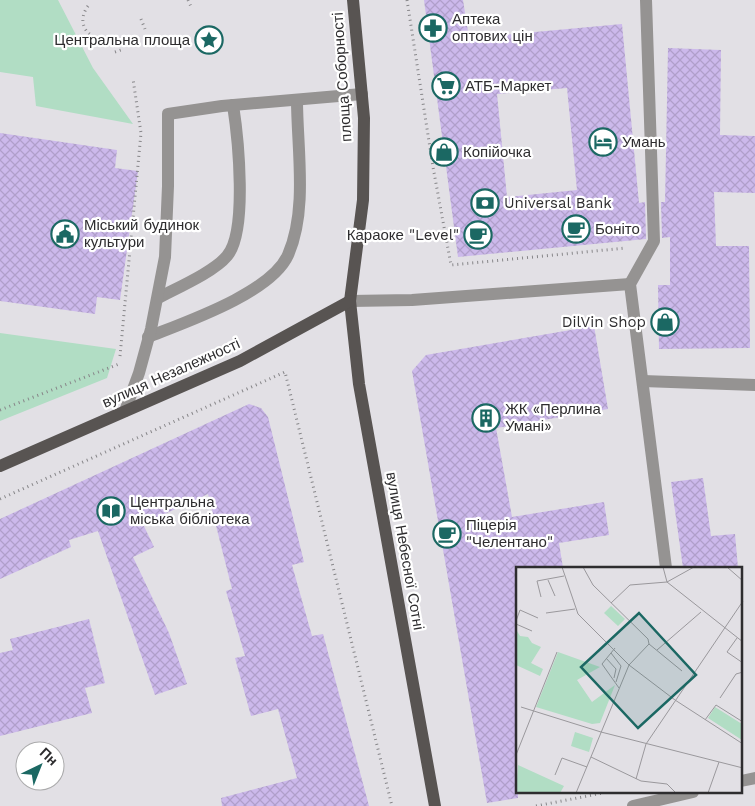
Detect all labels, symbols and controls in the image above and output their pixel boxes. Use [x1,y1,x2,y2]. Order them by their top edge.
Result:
place label: Аптека оптових цін [452,10,533,45]
street label: площа Соборності [328,12,356,142]
pharmacy icon: Аптека оптових цін [418,13,448,43]
place icon: Центральна площа [194,25,224,55]
place label: Центральна площа [54,31,191,49]
supermarket icon: АТБ-Маркет [431,71,461,101]
place label: АТБ-Маркет [465,77,551,95]
hotel icon: Умань [588,127,618,157]
place label: Умань [622,133,666,151]
shop icon: Копійочка [429,137,459,167]
place label: Копійочка [463,143,532,161]
bank icon: Universal Bank [470,188,500,218]
place label: Universal Bank [504,194,612,212]
cafe icon: Боніто [561,214,591,244]
place label: Міський будинок культури [84,216,200,251]
public building icon: Міський будинок культури [50,219,80,249]
cafe icon: Караоке "Level" [463,220,493,250]
place label: Боніто [595,220,640,238]
place label: Караоке "Level" [347,226,459,244]
shop icon: DilVin Shop [650,307,680,337]
place label: DilVin Shop [562,313,646,331]
street label: вулиця Незалежності [99,334,243,412]
place label: ЖК «Перлина Умані» [505,400,601,435]
building icon: ЖК «Перлина Умані» [471,403,501,433]
street label: вулиця Небесної Сотні [382,471,428,631]
place label: Центральна міська бібліотека [130,493,250,528]
library icon: Центральна міська бібліотека [96,496,126,526]
place label: Піцерія "Челентано" [466,516,553,551]
cafe icon: Піцерія "Челентано" [432,519,462,549]
inset map [516,567,742,794]
north arrow [15,741,65,791]
text: Пн [37,744,61,769]

